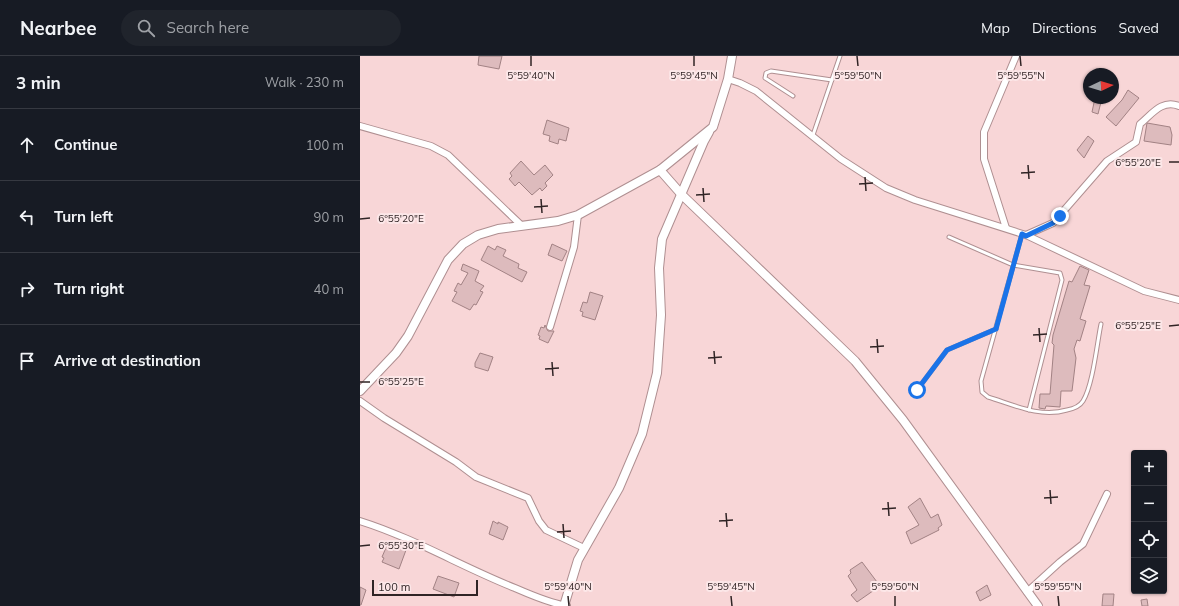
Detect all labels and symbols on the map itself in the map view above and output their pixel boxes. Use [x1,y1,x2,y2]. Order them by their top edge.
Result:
north arrow [1083,68,1119,104]
text: 5°59'40"N [507,69,555,82]
text: 5°59'45"N [670,69,718,82]
text: 5°59'50"N [834,69,882,82]
text: 5°59'55"N [997,69,1045,82]
text: 6°55'20"E [1115,156,1161,169]
route end [1051,207,1069,225]
text: 6°55'20"E [378,212,424,225]
text: 6°55'25"E [1115,319,1161,332]
text: 6°55'25"E [378,375,424,388]
route start [908,381,926,399]
text: 6°55'30"E [378,539,424,552]
scale bar [372,578,478,597]
text: 5°59'40"N [544,580,592,593]
text: 5°59'45"N [707,580,755,593]
text: 5°59'50"N [871,580,919,593]
text: 5°59'55"N [1034,580,1082,593]

